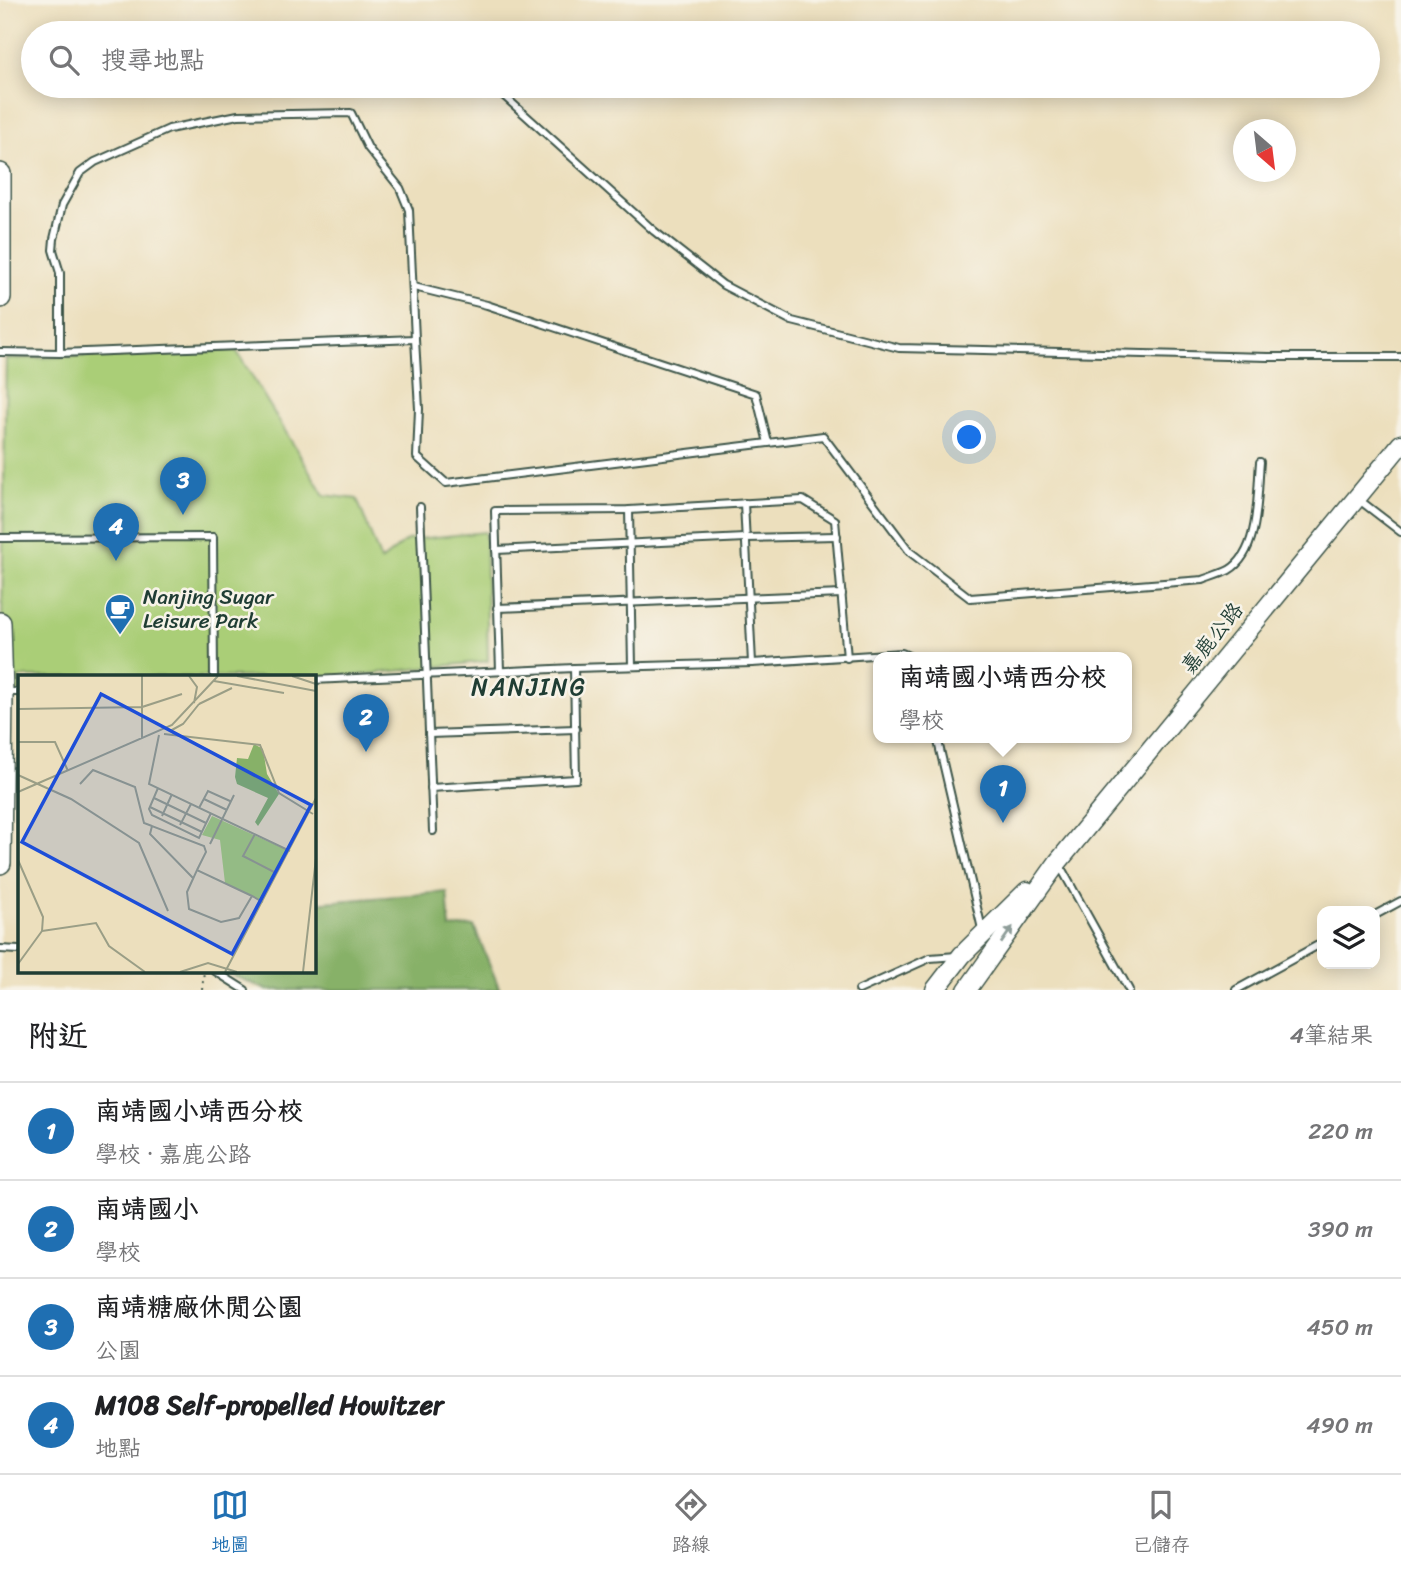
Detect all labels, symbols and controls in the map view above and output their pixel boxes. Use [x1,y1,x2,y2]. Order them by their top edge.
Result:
search box [21,21,1380,98]
text: 搜尋地點 [101,37,205,83]
icon: search [45,41,83,79]
north arrow [1233,119,1296,182]
your location [952,420,986,454]
pin: 3 [160,457,206,515]
pin: 4 [93,503,139,561]
place label: Nanjing Sugar Leisure Park [143,578,275,640]
cafe icon: Nanjing Sugar Leisure Park [103,592,137,636]
street label: 嘉鹿公路 [1171,593,1253,683]
popup [873,652,1132,743]
text: 南靖國小靖西分校 [898,654,1107,700]
district label: NANJING [471,666,587,708]
inset map [18,675,315,972]
pin: 2 [343,694,389,752]
text: 學校 [898,700,944,741]
pin: 1 [980,765,1026,823]
map controls [1317,906,1380,969]
button: layers [1317,906,1380,969]
one-way arrow [1000,926,1014,944]
text: 附近 [28,1009,88,1063]
text: 4筆結果 [1290,1015,1373,1056]
text: 南靖國小靖西分校 [95,1088,303,1134]
text: 1 [46,1111,56,1152]
text: 220 m [1308,1111,1373,1152]
text: 學校 · 嘉鹿公路 [95,1134,251,1175]
text: 南靖國小 [95,1186,199,1232]
text: 2 [44,1209,58,1250]
text: 390 m [1308,1209,1373,1250]
text: 學校 [95,1232,141,1273]
text: 南靖糖廠休閒公園 [95,1284,303,1330]
text: 3 [45,1307,57,1348]
text: 450 m [1306,1307,1373,1348]
text: 公園 [95,1330,141,1371]
text: M108 Self-propelled Howitzer [95,1382,444,1428]
text: 4 [44,1405,58,1446]
text: 490 m [1306,1405,1373,1446]
text: 地點 [95,1428,141,1469]
tab: 地圖 [211,1486,249,1561]
tab: 路線 [672,1486,710,1561]
tab: 已儲存 [1133,1486,1190,1561]

